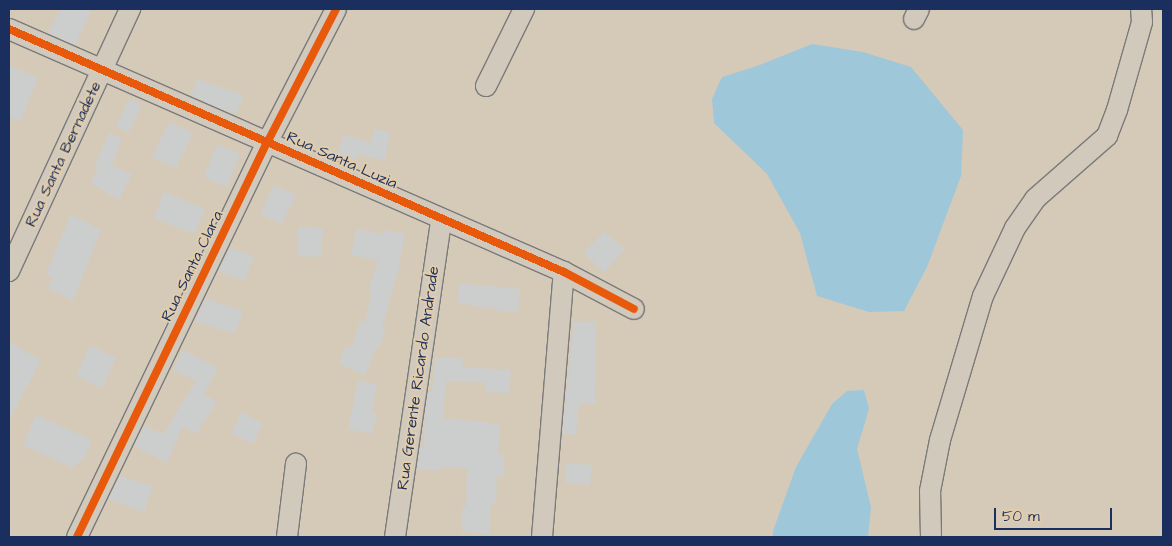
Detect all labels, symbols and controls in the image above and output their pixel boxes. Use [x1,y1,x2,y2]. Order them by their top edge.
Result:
street label: Rua Santa Bernadete [21,78,105,230]
street label: Rua Santa Luzia [284,127,400,193]
street label: Rua Santa Clara [157,208,227,324]
street label: Rua Gerente Ricardo Andrade [393,265,443,491]
scale bar [997,498,1114,530]
text: 50 m [1002,506,1040,527]

